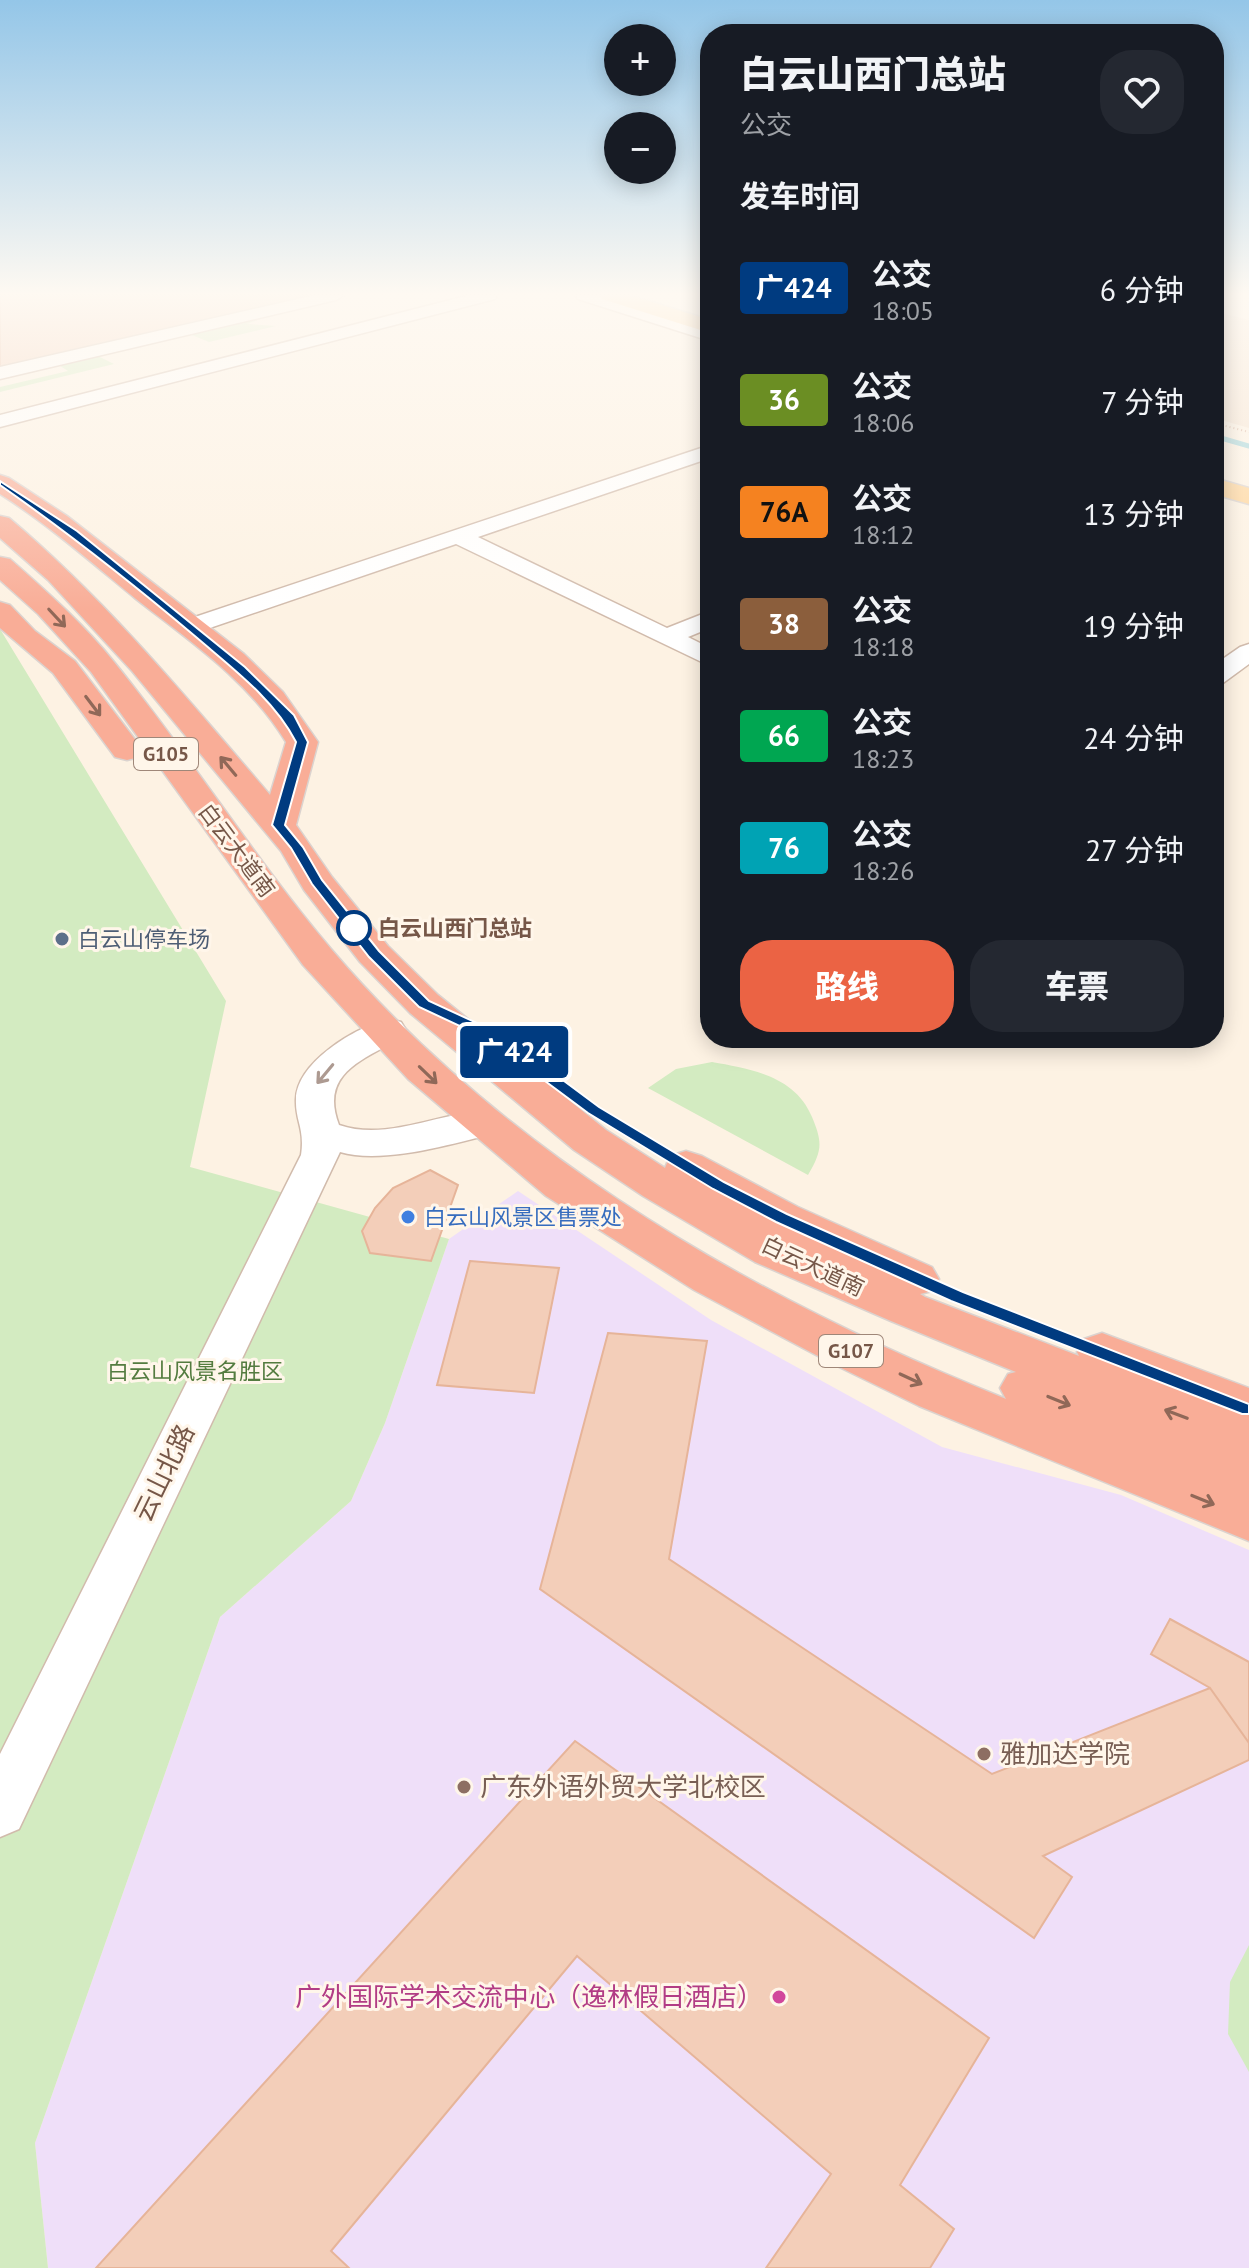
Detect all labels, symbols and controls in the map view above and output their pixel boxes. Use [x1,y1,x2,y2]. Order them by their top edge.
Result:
map controls [604,24,676,184]
button: + [604,24,676,96]
text: 白云山西门总站 [740,49,1006,98]
button: heart [1100,50,1184,134]
text: 公交 [740,108,792,141]
button: − [604,112,676,184]
text: 发车时间 [740,176,860,215]
text: 公交 [872,254,932,293]
text: 广424 [756,269,832,306]
text: 6 分钟 [1100,270,1184,309]
text: 18:05 [872,294,934,327]
text: 公交 [852,366,912,405]
text: 36 [768,381,800,418]
text: 7 分钟 [1101,382,1184,421]
text: 18:06 [852,406,914,439]
text: 公交 [852,478,912,517]
text: 76A [760,493,808,530]
text: 13 分钟 [1083,494,1184,533]
text: 18:12 [852,518,914,551]
text: 公交 [852,590,912,629]
text: 38 [768,605,800,642]
text: 19 分钟 [1083,606,1184,645]
one-way arrow [47,608,66,628]
text: 18:18 [852,630,914,663]
one-way arrow [85,695,102,716]
text: 公交 [852,702,912,741]
text: 66 [768,717,800,754]
text: 24 分钟 [1083,718,1184,757]
road number: G105 [134,738,198,770]
text: 18:23 [852,742,914,775]
one-way arrow [219,756,237,777]
street label: 白云大道南 [193,798,281,902]
text: 公交 [852,814,912,853]
text: 76 [768,829,800,866]
text: 27 分钟 [1085,830,1184,869]
text: 18:26 [852,854,914,887]
marker: 白云山西门总站 [337,911,371,945]
place label: 白云山西门总站 [378,914,532,942]
place label: 白云山停车场 [78,925,210,953]
marker: 白云山停车场 [53,930,71,948]
button: 路线 [740,940,954,1032]
button: 车票 [970,940,1184,1032]
line badge: 广424 [458,1026,570,1078]
text: 广424 [476,1033,552,1070]
one-way arrow [316,1064,334,1084]
one-way arrow [418,1065,438,1084]
place label: 白云山风景区售票处 [424,1203,622,1231]
marker: 白云山风景区售票处 [399,1208,417,1226]
street label: 白云大道南 [757,1230,869,1302]
road number: G107 [819,1335,883,1367]
park label: 白云山风景名胜区 [107,1357,283,1385]
one-way arrow [899,1372,923,1387]
one-way arrow [1046,1395,1071,1409]
one-way arrow [1164,1406,1189,1420]
street label: 云山北路 [126,1419,201,1527]
one-way arrow [1190,1494,1215,1509]
place label: 雅加达学院 [1000,1737,1130,1770]
marker: 雅加达学院 [975,1745,993,1763]
place label: 广东外语外贸大学北校区 [480,1770,766,1803]
marker: 广东外语外贸大学北校区 [455,1778,473,1796]
place label: 广外国际学术交流中心（逸林假日酒店） [295,1980,763,2013]
marker: 广外国际学术交流中心（逸林假日酒店） [770,1988,788,2006]

